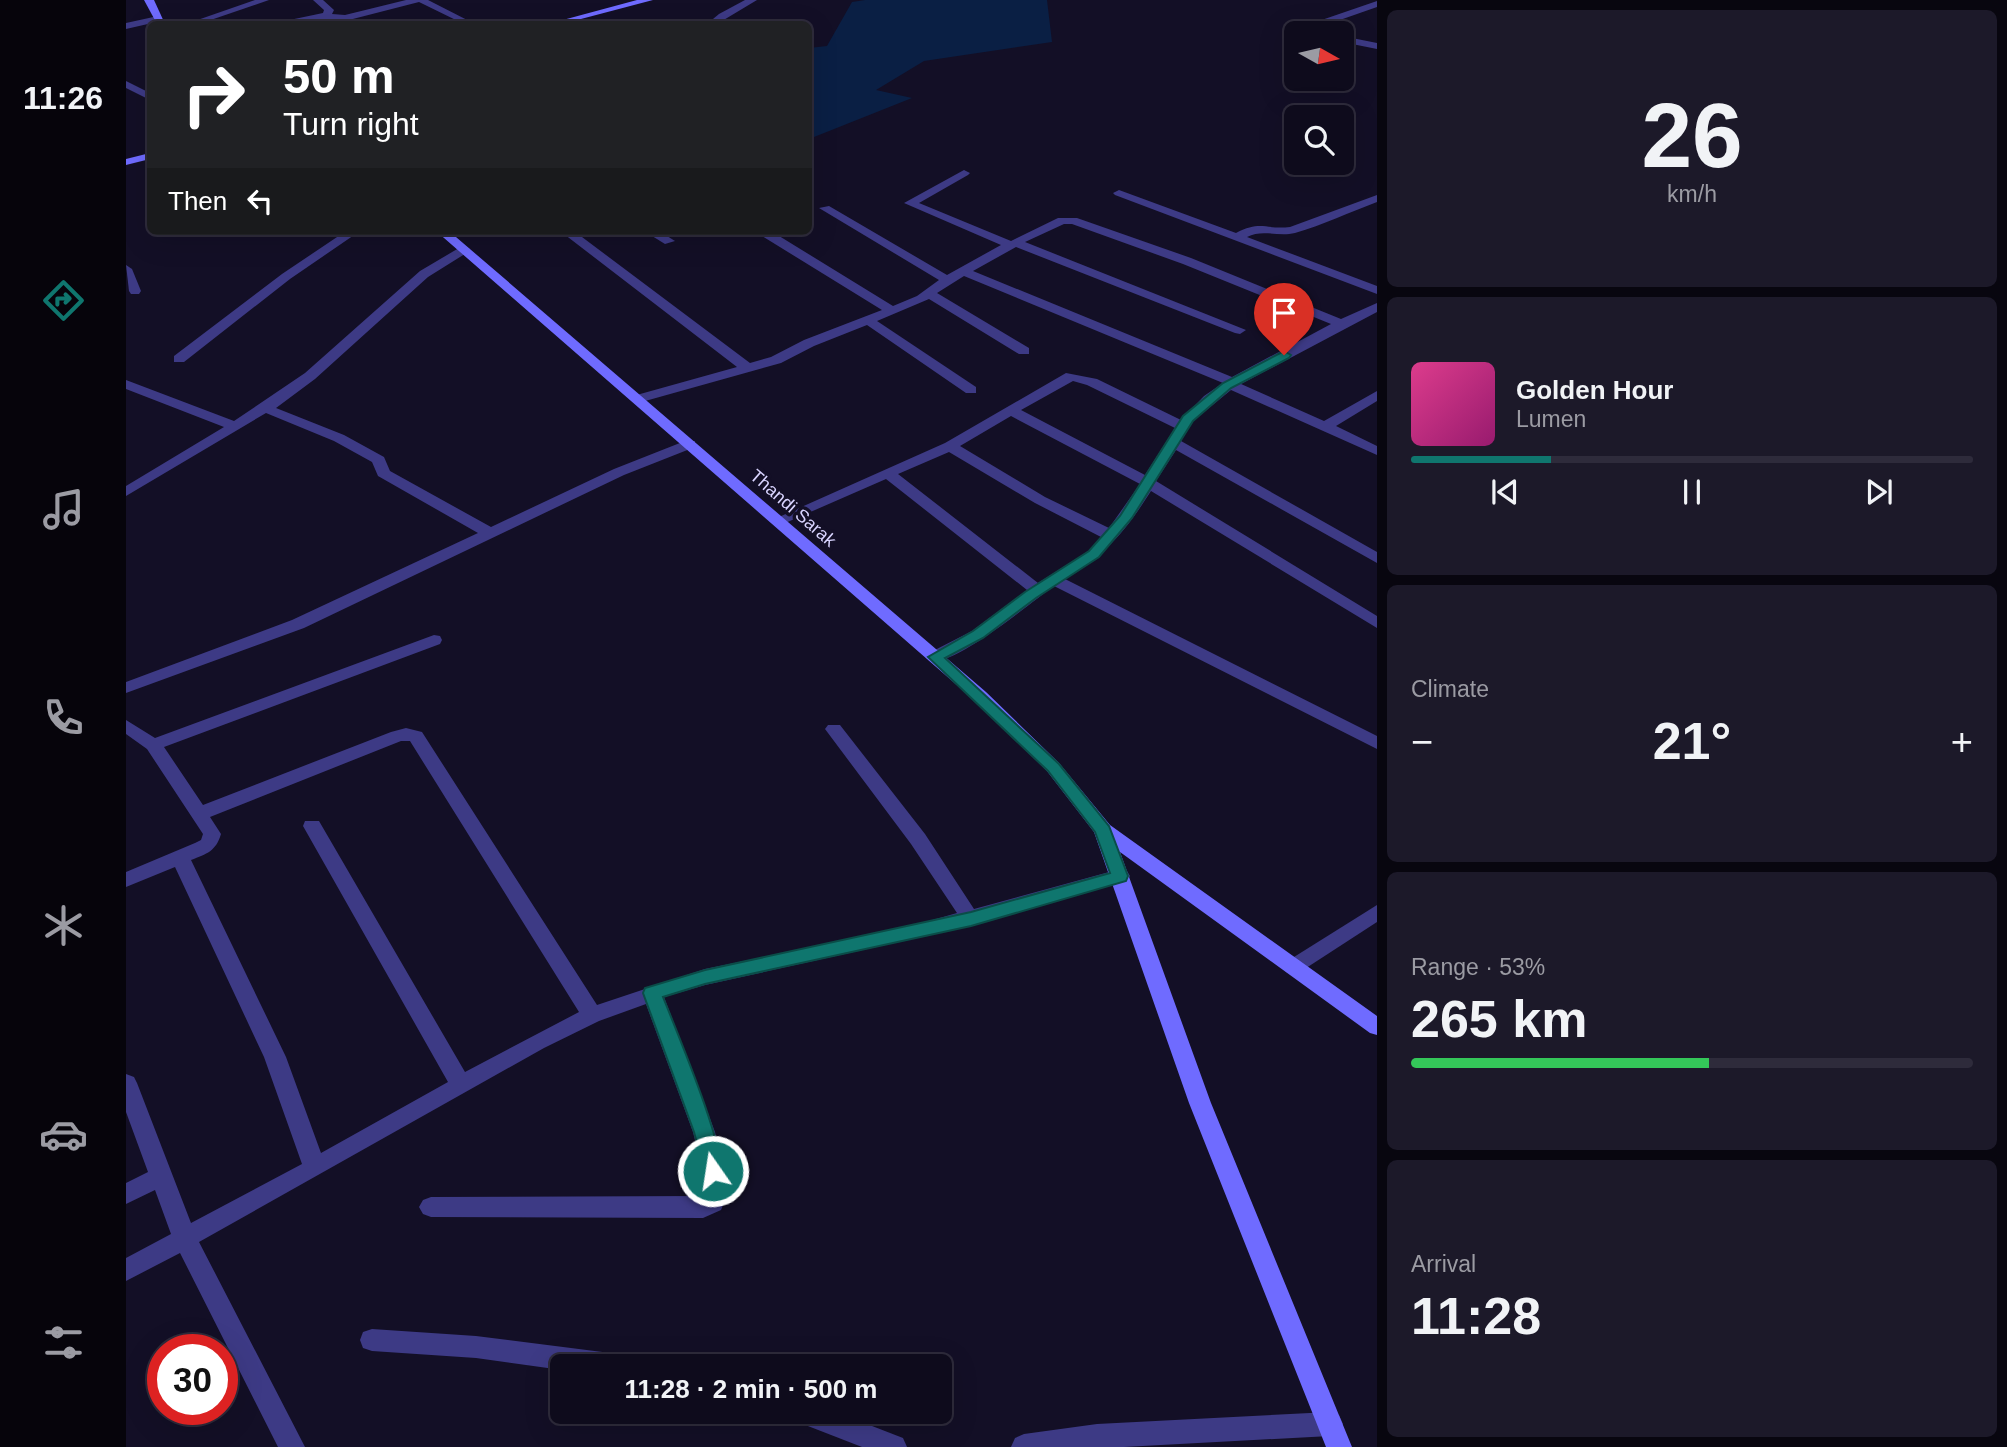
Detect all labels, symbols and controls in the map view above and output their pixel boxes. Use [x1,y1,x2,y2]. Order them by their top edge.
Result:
north arrow [1284,21,1354,91]
map controls [1284,21,1354,175]
icon: right [168,49,259,140]
text: 50 m [283,49,395,103]
text: 11:26 [23,80,103,116]
text: 26 [1641,85,1743,186]
button: search [1284,105,1354,175]
text: Turn right [283,106,419,142]
text: km/h [1667,181,1717,207]
icon: left [241,182,279,220]
text: Then [168,186,227,216]
icon: directions [39,276,88,325]
pin [1254,283,1314,355]
icon: arrive [1265,294,1303,332]
text: Golden Hour [1516,375,1673,405]
text: Lumen [1516,406,1586,432]
street label: Thandi Sarak [746,465,841,551]
icon: previous [1486,473,1524,511]
icon: pause [1673,473,1711,511]
icon: next [1860,473,1898,511]
icon: music [39,485,88,534]
text: Climate [1411,676,1489,702]
icon: phone [39,693,88,742]
text: 21° [1653,712,1731,770]
text: − [1411,721,1433,763]
text: + [1951,721,1973,763]
icon: climate [39,901,88,950]
text: Range · 53% [1411,954,1545,980]
text: 265 km [1411,990,1587,1048]
icon: car [39,1110,88,1159]
position arrow [676,1134,750,1208]
text: Arrival [1411,1251,1476,1277]
text: 11:28 [1411,1287,1541,1345]
icon: filters [39,1318,88,1367]
speed limit sign: 30 [147,1334,238,1425]
text: 11:28 · 2 min · 500 m [625,1374,877,1404]

